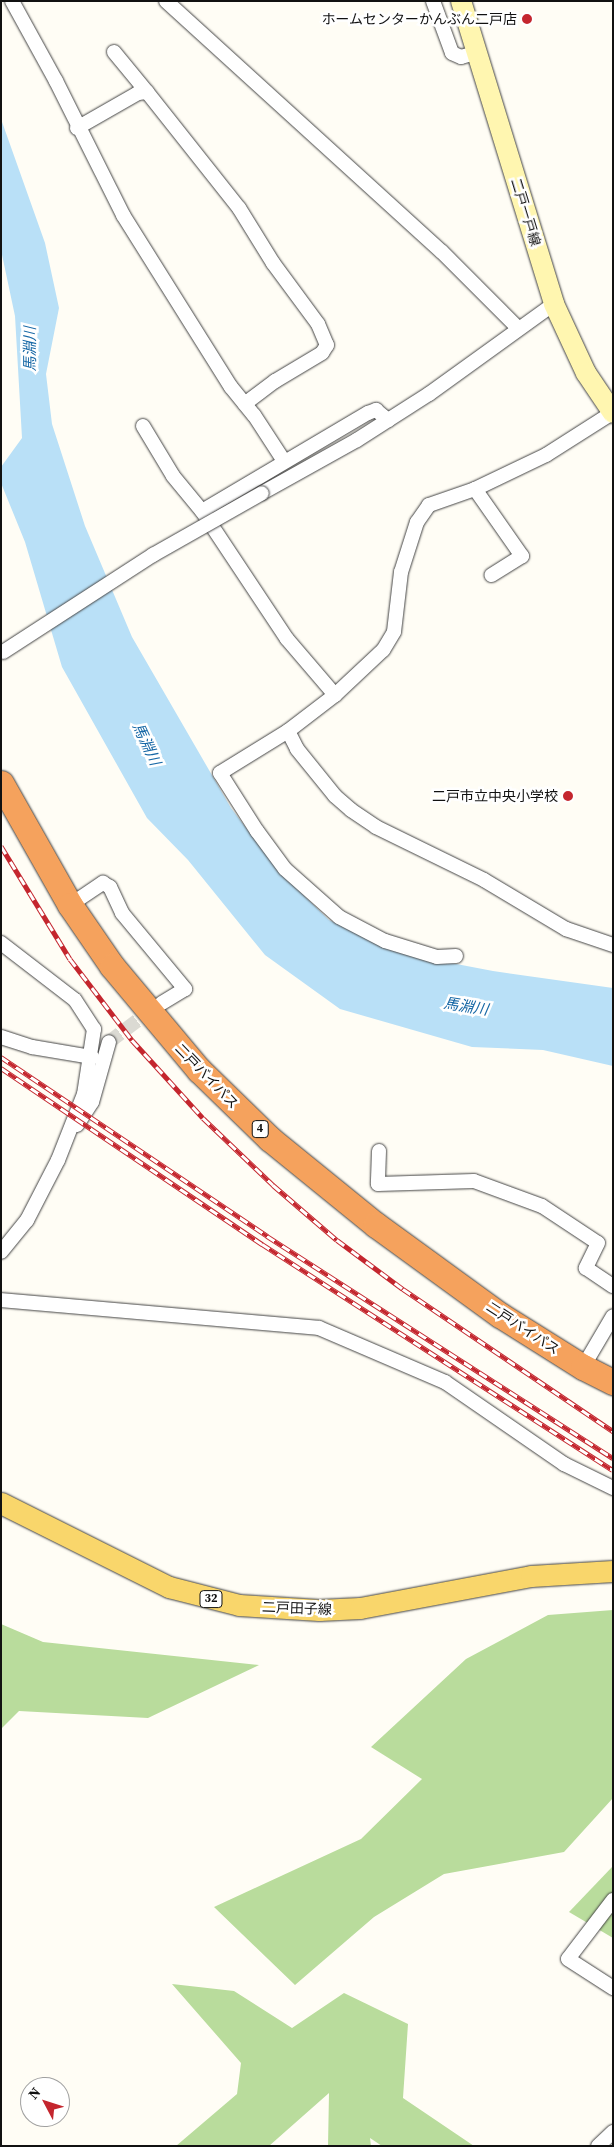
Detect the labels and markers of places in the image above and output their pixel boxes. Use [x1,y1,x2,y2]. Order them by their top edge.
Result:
place label: ホームセンターかんぶん二戸店 [321,11,517,27]
marker: ホームセンターかんぶん二戸店 [521,13,533,25]
place label: 二戸市立中央小学校 [432,788,558,804]
marker: 二戸市立中央小学校 [562,790,574,802]

